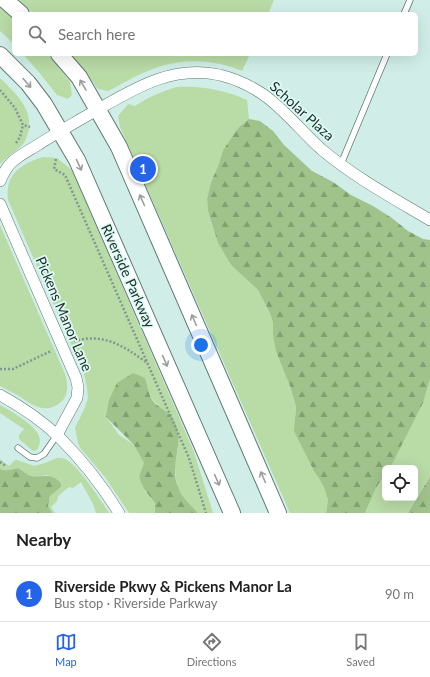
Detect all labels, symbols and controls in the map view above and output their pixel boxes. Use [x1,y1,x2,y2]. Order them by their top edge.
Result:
search box [12,12,418,56]
icon: search [26,23,48,45]
text: Search here [58,25,135,43]
one-way arrow [23,77,32,88]
street label: Scholar Plaza [267,77,338,144]
one-way arrow [79,79,87,91]
pin: 1 [130,154,156,184]
one-way arrow [76,158,83,170]
one-way arrow [138,195,145,207]
street label: Riverside Parkway [98,221,159,331]
street label: Pickens Manor Lane [33,254,96,374]
one-way arrow [190,314,197,326]
your location [191,335,211,355]
one-way arrow [162,354,169,366]
map controls [382,465,418,501]
button: locate [382,465,418,501]
one-way arrow [258,472,266,484]
one-way arrow [214,474,221,486]
text: Nearby [16,529,71,550]
text: Riverside Pkwy & Pickens Manor La [54,577,292,595]
text: 1 [25,586,33,602]
text: 90 m [385,586,414,602]
text: Bus stop · Riverside Parkway [54,595,217,611]
tab: Map [55,631,77,668]
tab: Directions [187,631,236,668]
tab: Saved [346,631,375,668]

